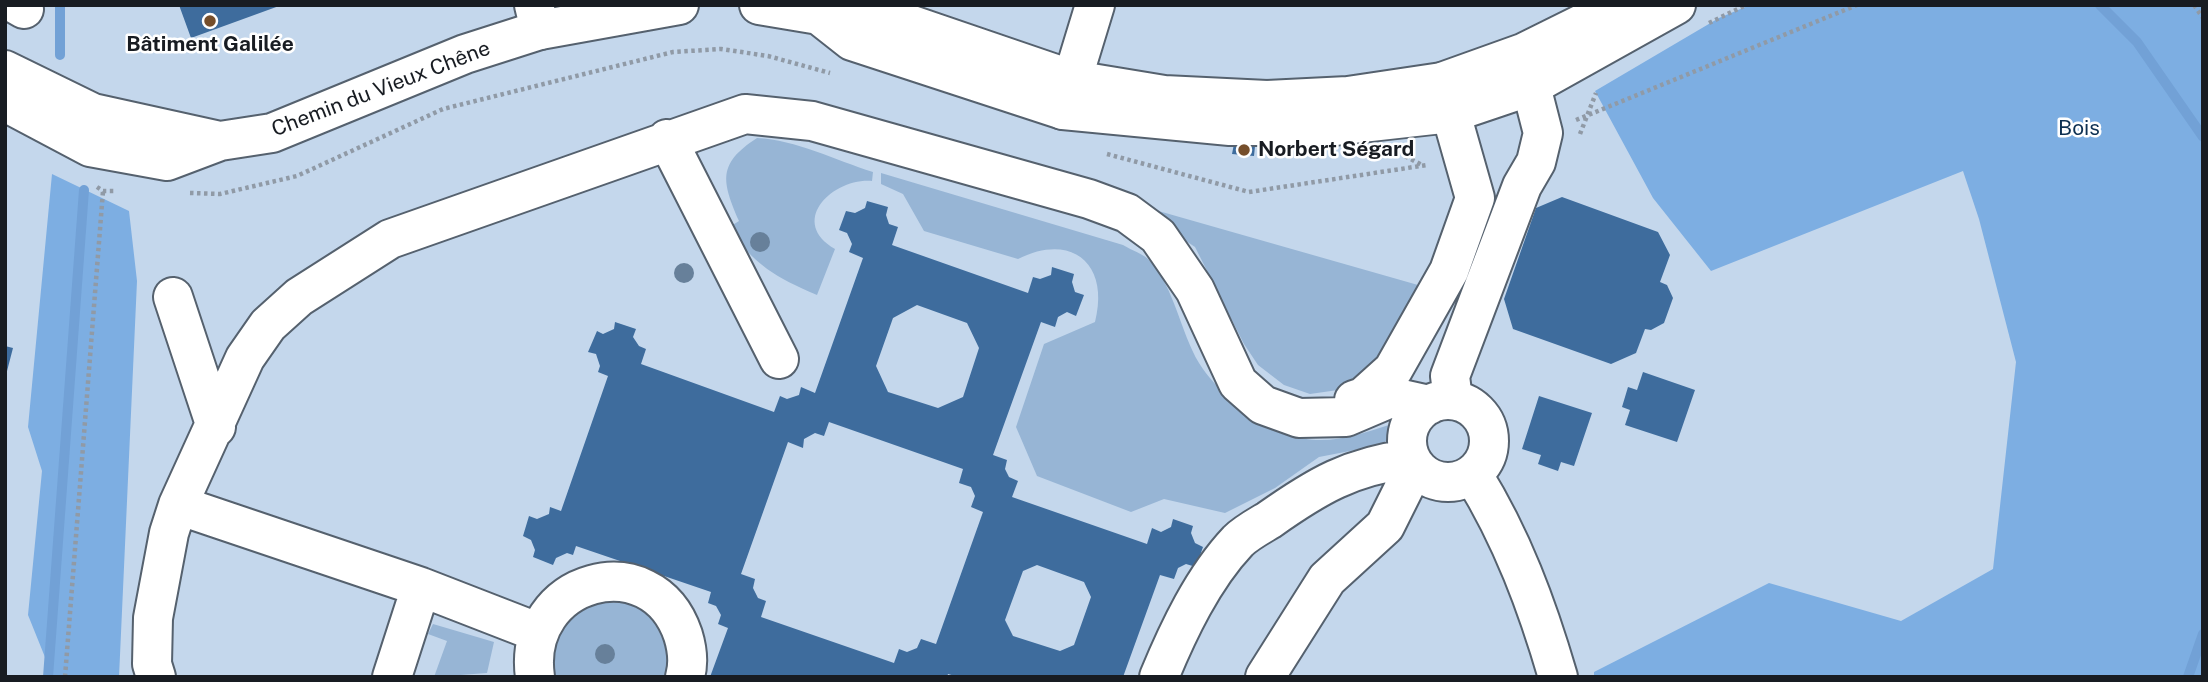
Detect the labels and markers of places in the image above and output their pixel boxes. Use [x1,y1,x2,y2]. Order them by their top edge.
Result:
marker: Bâtiment Galilée [202,13,218,29]
place label: Bâtiment Galilée [126,32,294,58]
place label: Norbert Ségard [1258,137,1414,163]
marker: Norbert Ségard [1236,142,1252,158]

